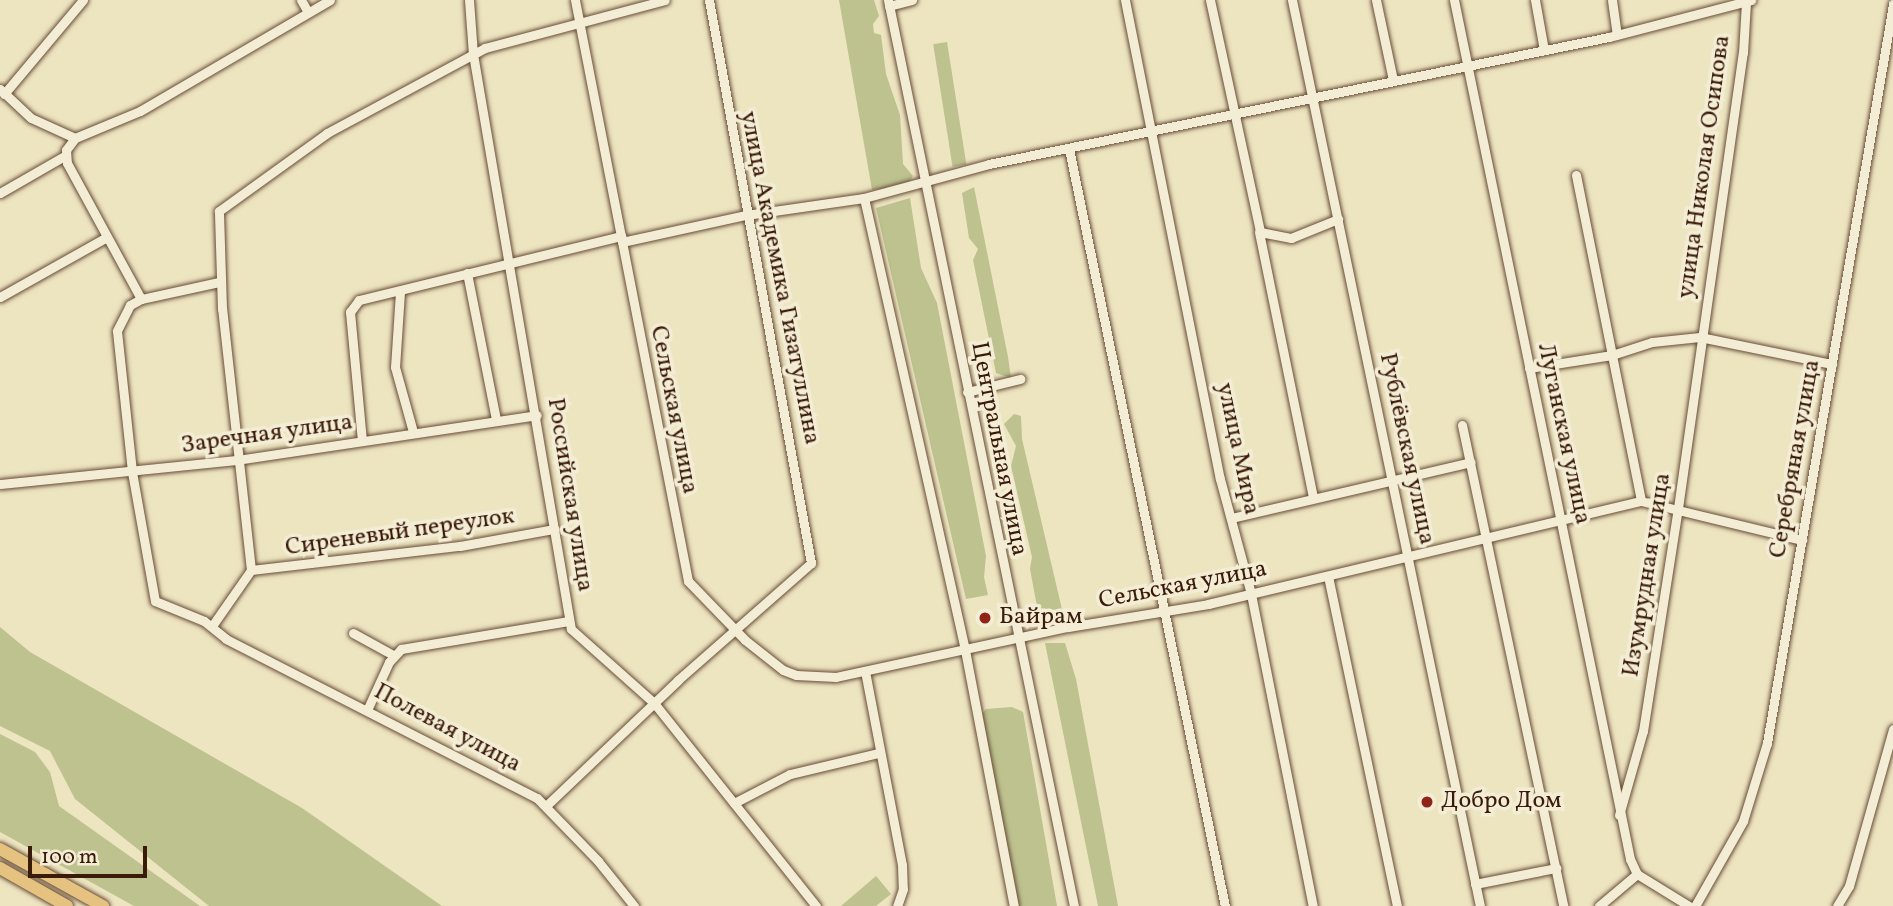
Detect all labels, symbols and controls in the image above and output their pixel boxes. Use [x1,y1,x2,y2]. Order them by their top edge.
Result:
street label: улица Николая Осипова [1672,33,1738,301]
street label: улица Академика Гизатуллина [733,109,825,447]
street label: Сельская улица [643,323,703,497]
street label: Центральная улица [963,339,1033,559]
street label: Луганская улица [1530,340,1596,528]
street label: Рублёвская улица [1372,350,1440,548]
street label: Серебряная улица [1764,357,1828,561]
street label: улица Мира [1209,380,1265,518]
street label: Российская улица [539,396,599,594]
street label: Заречная улица [179,409,355,461]
street label: Изумрудная улица [1618,471,1678,679]
street label: Сиреневый переулок [284,503,516,563]
street label: Сельская улица [1096,556,1270,616]
place label: Байрам [999,604,1082,632]
marker: Байрам [977,610,993,626]
street label: Полевая улица [368,678,526,780]
place label: Добро Дом [1441,788,1561,816]
marker: Добро Дом [1419,794,1435,810]
scale bar [32,832,150,876]
text: 100 m [41,843,98,872]

